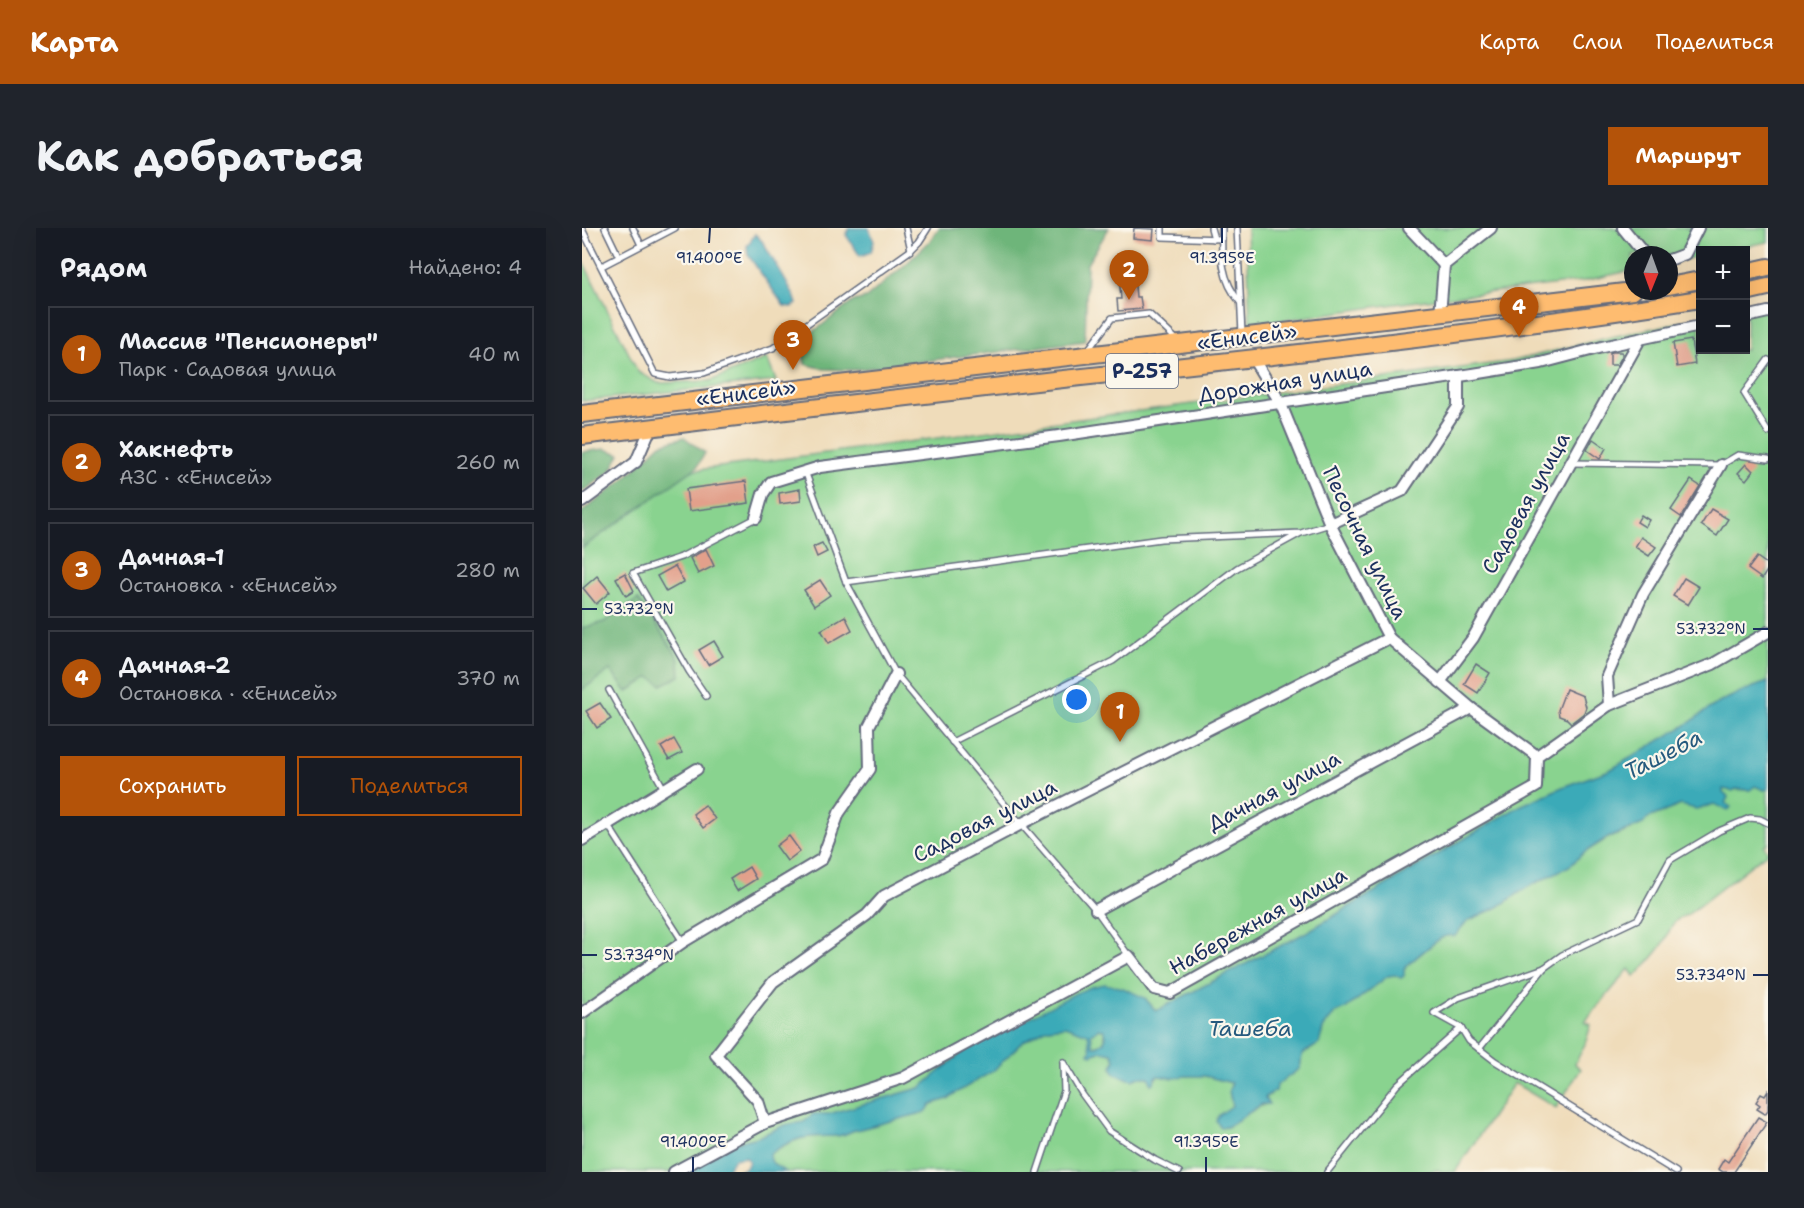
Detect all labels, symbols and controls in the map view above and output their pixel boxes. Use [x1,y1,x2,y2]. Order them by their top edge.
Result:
text: Карта [30,23,119,61]
text: Карта [1479,28,1539,56]
text: Слои [1572,28,1623,56]
text: Поделиться [1656,28,1774,56]
button: Маршрут [1608,127,1768,185]
text: Как добраться [36,128,364,184]
north arrow [1624,246,1678,300]
map controls [1696,246,1750,354]
button: + [1696,246,1750,300]
text: 91.400°E [676,248,742,268]
text: 91.395°E [1189,248,1255,268]
text: Рядом [60,250,147,285]
pin: 2 [1110,250,1148,300]
text: Найдено: 4 [409,254,522,280]
pin: 4 [1500,288,1538,337]
button: − [1696,300,1750,354]
street label: «Енисей» [1195,317,1299,357]
pin: 3 [774,320,812,370]
text: Массив "Пенсионеры" [119,327,378,356]
text: 1 [77,341,86,367]
text: 40 m [468,341,520,367]
road number: Р-257 [1106,354,1178,388]
street label: Дорожная улица [1196,354,1374,410]
text: Парк · Садовая улица [119,356,336,382]
street label: «Енисей» [694,373,798,413]
street label: Садовая улица [1476,427,1576,579]
text: Хакнефть [119,435,233,464]
text: 2 [75,449,89,475]
text: 260 m [455,449,520,475]
street label: Песочная улица [1316,462,1414,624]
text: АЗС · «Енисей» [119,464,272,490]
text: Дачная-1 [119,543,224,572]
text: 3 [75,557,89,583]
text: 280 m [455,557,520,583]
text: Остановка · «Енисей» [119,572,337,598]
text: 53.732°N [604,599,674,619]
text: 53.732°N [1676,619,1746,639]
text: Дачная-2 [119,651,230,680]
text: 4 [75,665,89,691]
text: 370 m [456,665,520,691]
text: Остановка · «Енисей» [119,680,337,706]
your location [1062,685,1091,714]
pin: 1 [1100,692,1140,742]
water label: Ташеба [1619,723,1707,786]
street label: Дачная улица [1203,744,1345,838]
button: Сохранить [60,756,285,816]
button: Поделиться [297,756,522,816]
street label: Садовая улица [908,773,1062,869]
street label: Набережная улица [1164,860,1352,982]
text: 53.734°N [604,945,674,965]
text: 53.734°N [1676,965,1746,985]
water label: Ташеба [1208,1014,1292,1043]
text: 91.400°E [660,1132,726,1152]
text: 91.395°E [1173,1132,1239,1152]

